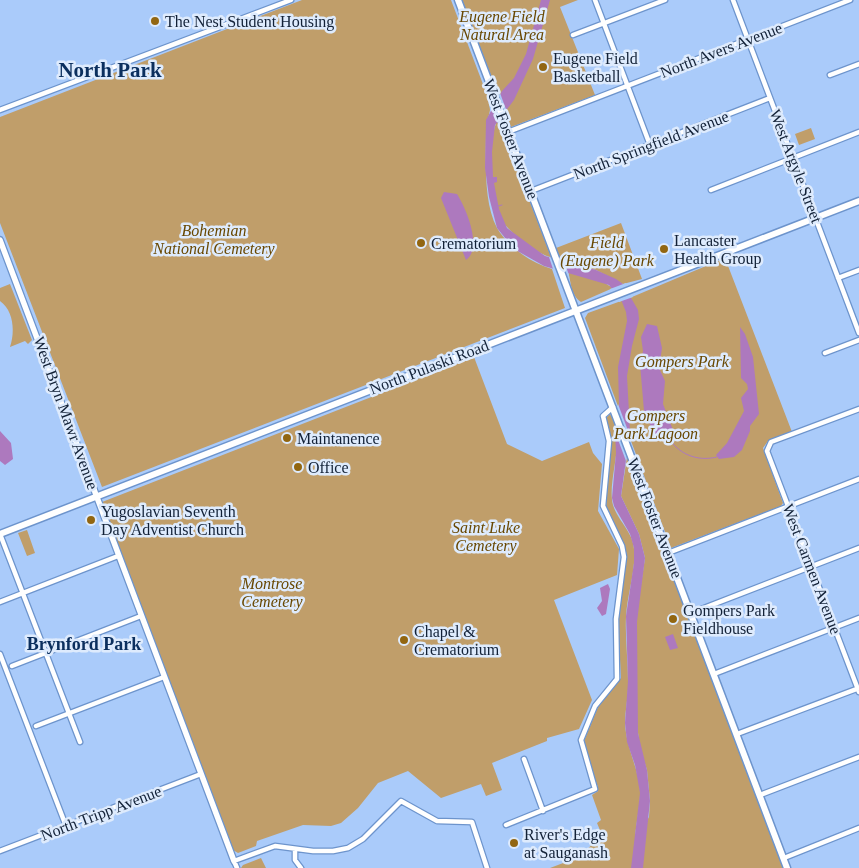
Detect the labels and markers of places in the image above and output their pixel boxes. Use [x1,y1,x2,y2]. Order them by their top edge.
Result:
place label: The Nest Student Housing [165,13,334,31]
marker: The Nest Student Housing [149,15,161,27]
place label: Eugene Field Basketball [553,50,638,85]
marker: Eugene Field Basketball [537,61,549,73]
place label: Lancaster Health Group [674,232,762,268]
place label: Crematorium [431,235,517,252]
marker: Crematorium [415,237,427,249]
marker: Lancaster Health Group [658,243,670,255]
place label: Maintanence [297,430,380,447]
marker: Maintanence [281,432,293,444]
place label: Office [308,459,349,476]
marker: Office [292,461,304,473]
place label: Yugoslavian Seventh Day Adventist Church [101,503,244,539]
marker: Yugoslavian Seventh Day Adventist Church [85,514,97,526]
place label: Gompers Park Fieldhouse [683,602,775,637]
marker: Gompers Park Fieldhouse [667,613,679,625]
place label: Chapel & Crematorium [414,623,500,658]
marker: Chapel & Crematorium [398,634,410,646]
place label: River's Edge at Sauganash [524,826,608,862]
marker: River's Edge at Sauganash [508,837,520,849]

